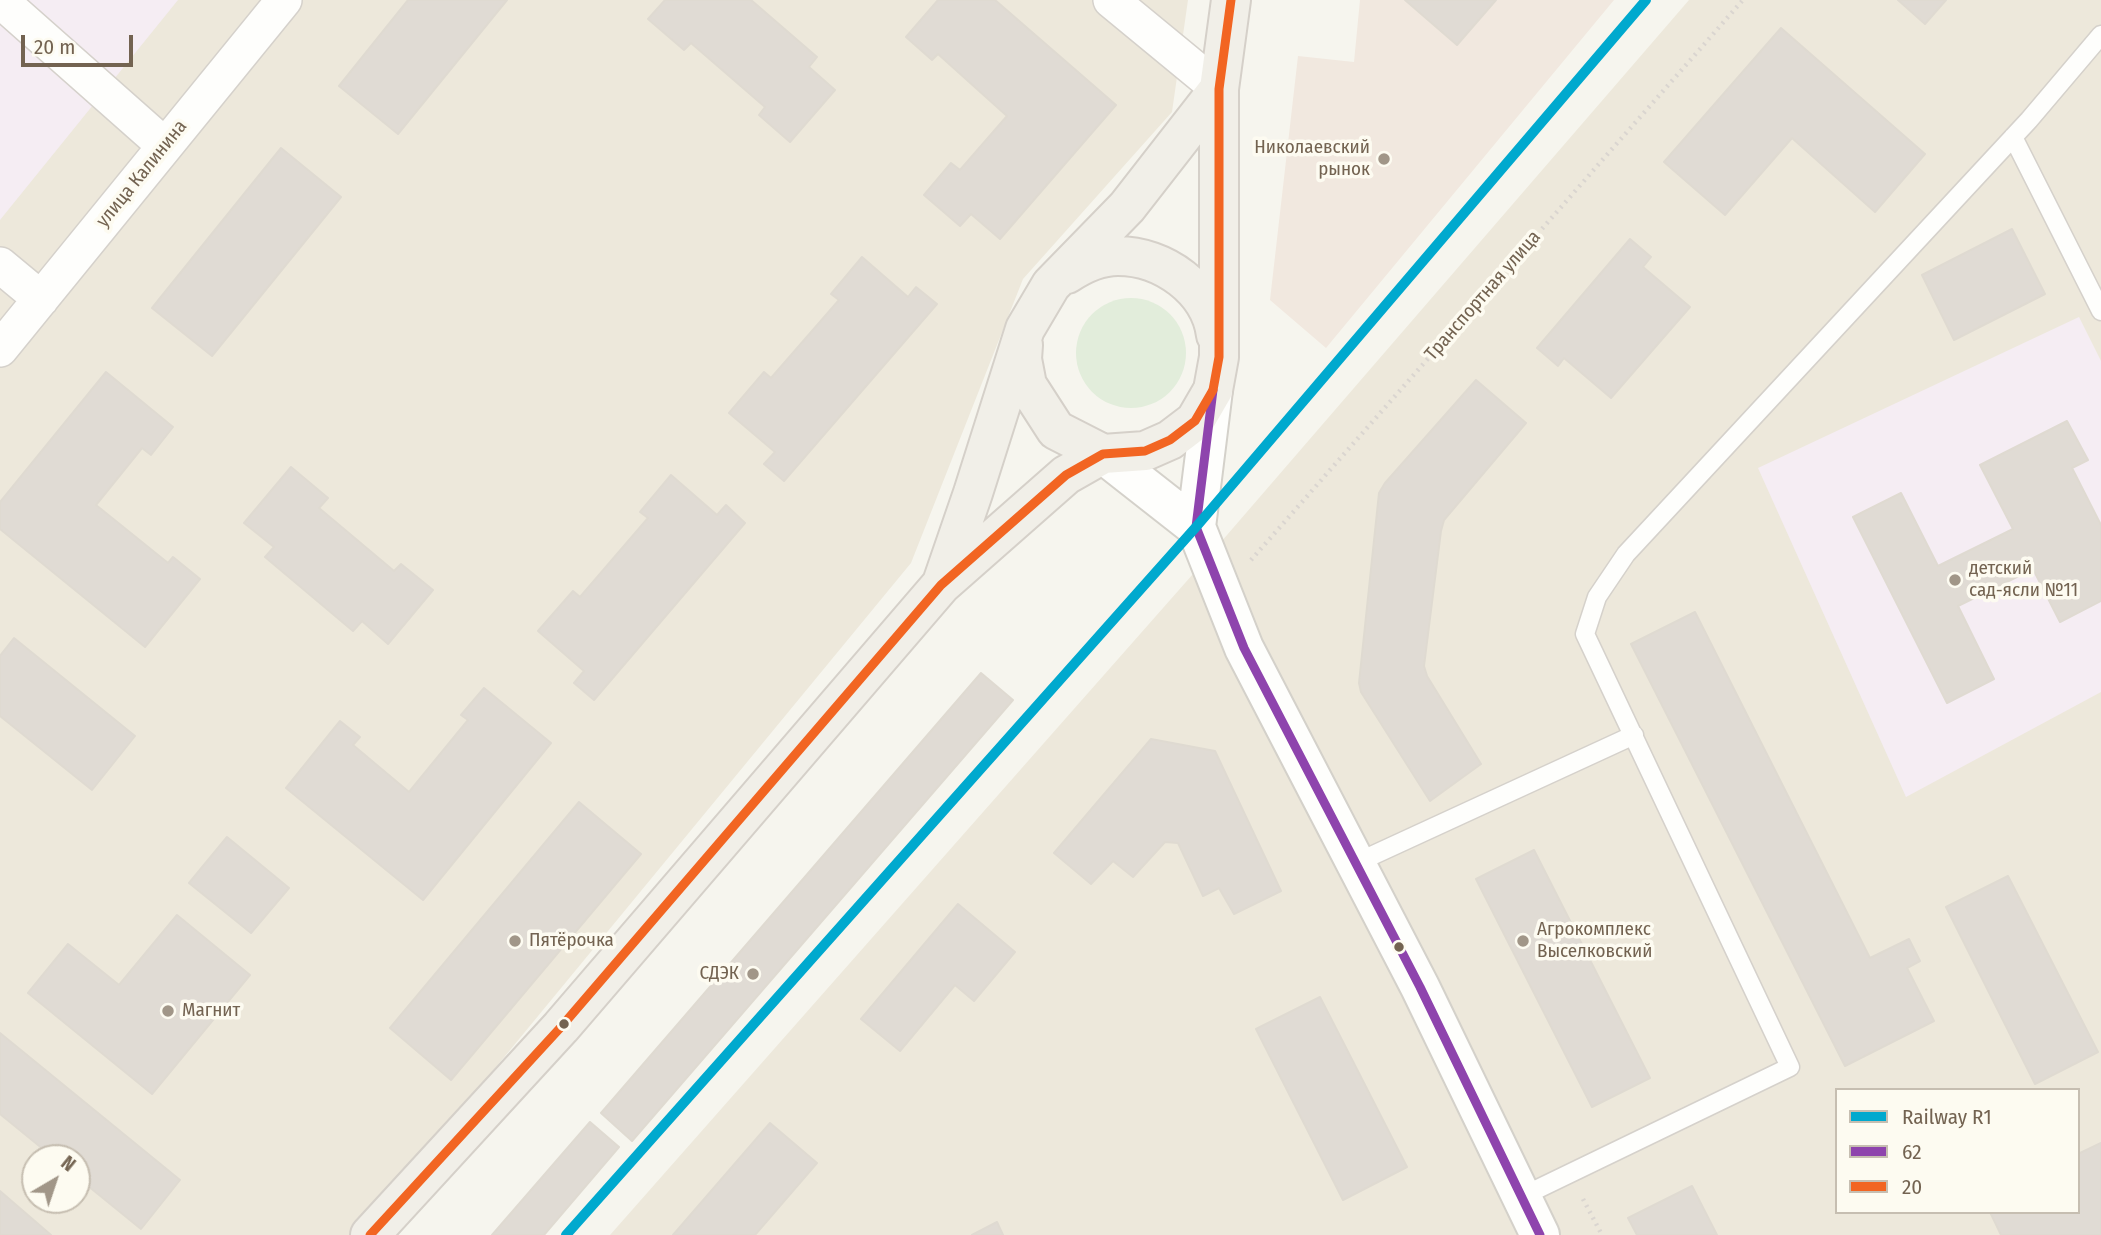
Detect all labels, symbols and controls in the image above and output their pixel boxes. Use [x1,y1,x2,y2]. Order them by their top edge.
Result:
scale bar [24,21,136,65]
text: 20 m [34,34,75,60]
street label: улица Калинина [92,116,192,232]
place label: Николаевский рынок [1254,137,1370,181]
marker: Николаевский рынок [1376,151,1392,167]
street label: Транспортная улица [1420,226,1546,366]
place label: детский сад-ясли №11 [1969,558,2078,602]
marker: детский сад-ясли №11 [1947,572,1963,588]
place label: Агрокомплекс Выселковский [1537,919,1652,963]
place label: Пятёрочка [529,930,614,952]
marker: Пятёрочка [507,933,523,949]
marker: Агрокомплекс Выселковский [1515,933,1531,949]
unlabelled marker [1392,940,1406,954]
place label: СДЭК [699,963,739,985]
marker: СДЭК [745,966,761,982]
place label: Магнит [182,1000,240,1022]
marker: Магнит [160,1003,176,1019]
unlabelled marker [557,1017,571,1031]
legend [1835,1088,2080,1214]
text: Railway R1 [1902,1104,1992,1130]
text: 62 [1902,1139,1922,1165]
north arrow [21,1144,91,1214]
text: N [57,1151,80,1176]
text: 20 [1902,1174,1922,1200]

